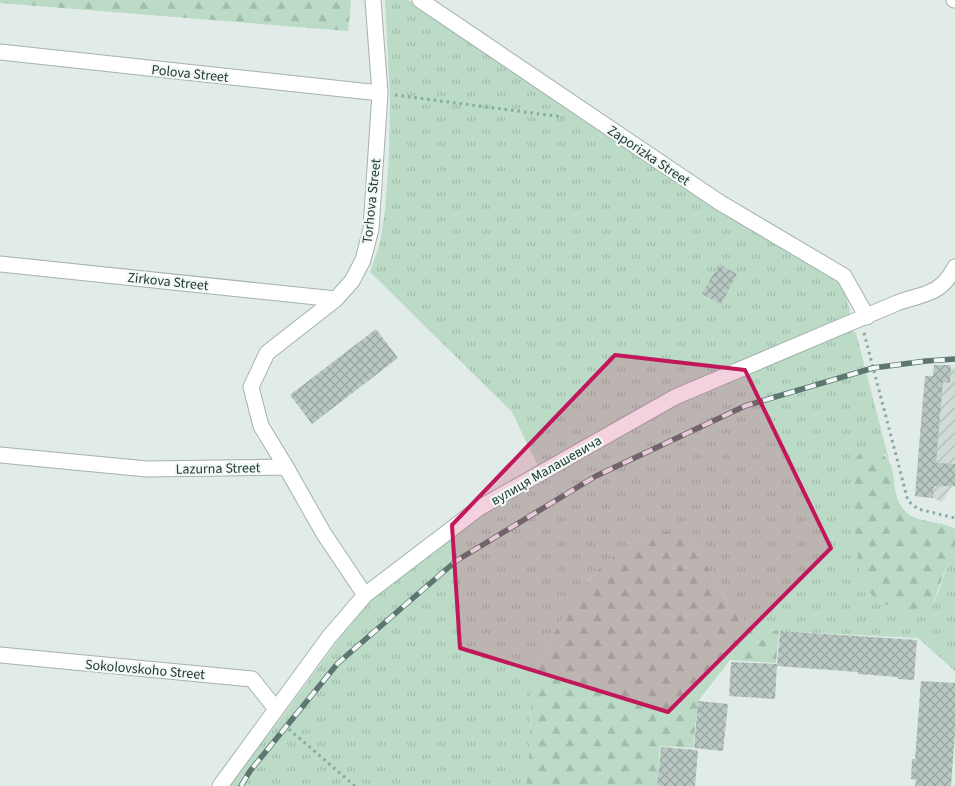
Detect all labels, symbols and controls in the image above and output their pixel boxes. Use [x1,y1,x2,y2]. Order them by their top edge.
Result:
street label: Polova Street [150,60,230,88]
street label: Zaporizka Street [603,121,694,191]
street label: Torhova Street [358,157,386,245]
street label: Zirkova Street [126,268,210,296]
street label: вулиця Малашевича [487,431,606,511]
street label: Lazurna Street [175,458,261,480]
street label: Sokolovskoho Street [84,655,206,685]

